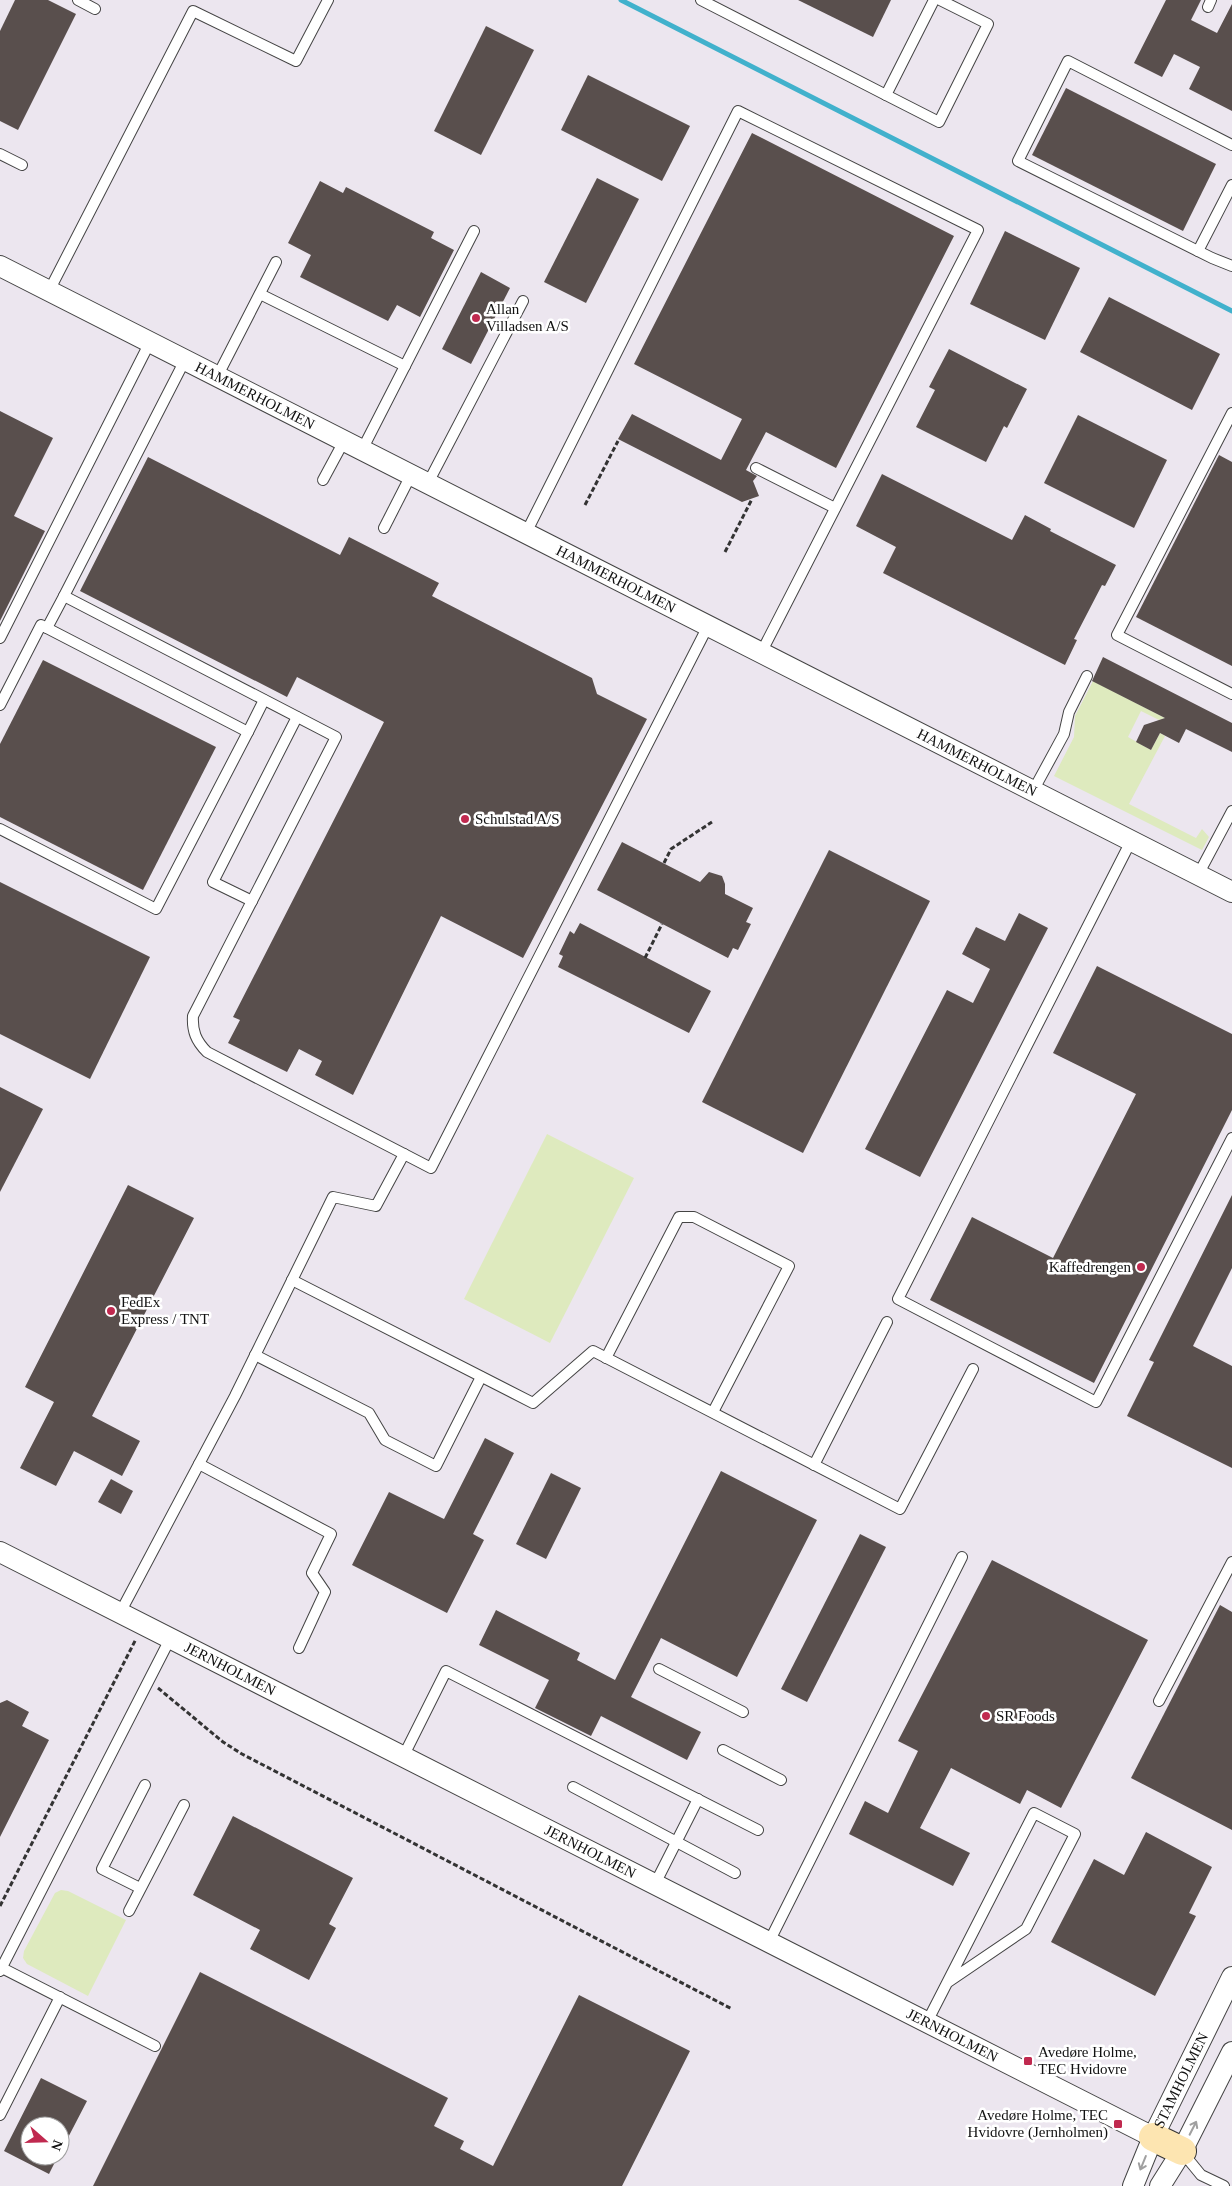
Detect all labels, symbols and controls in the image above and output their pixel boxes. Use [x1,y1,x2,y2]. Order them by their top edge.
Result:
place label: Allan Villadsen A/S [486,301,569,334]
marker: Allan Villadsen A/S [470,312,482,324]
street label: HAMMERHOLMEN [193,359,317,433]
street label: HAMMERHOLMEN [554,542,679,616]
street label: HAMMERHOLMEN [915,726,1040,800]
place label: Schulstad A/S [475,811,560,827]
marker: Schulstad A/S [459,813,471,825]
place label: Kaffedrengen [1049,1259,1131,1275]
marker: Kaffedrengen [1135,1261,1147,1273]
place label: FedEx Express / TNT [121,1294,209,1327]
marker: FedEx Express / TNT [105,1305,117,1317]
street label: JERNHOLMEN [182,1639,278,1699]
place label: SR Foods [996,1708,1055,1724]
marker: SR Foods [980,1710,992,1722]
street label: JERNHOLMEN [542,1822,639,1881]
street label: JERNHOLMEN [904,2005,1001,2065]
street label: STAMHOLMEN [1151,2030,1211,2131]
place label: Avedøre Holme, TEC Hvidovre [1038,2044,1137,2077]
marker: Avedøre Holme, TEC Hvidovre [1022,2055,1034,2067]
place label: Avedøre Holme, TEC Hvidovre (Jernholmen) [968,2107,1108,2141]
north arrow [20,2116,70,2166]
marker: Avedøre Holme, TEC Hvidovre (Jernholmen) [1112,2118,1124,2130]
one-way arrow [1188,2121,1198,2136]
text: N [48,2138,66,2153]
one-way arrow [1137,2155,1146,2170]

